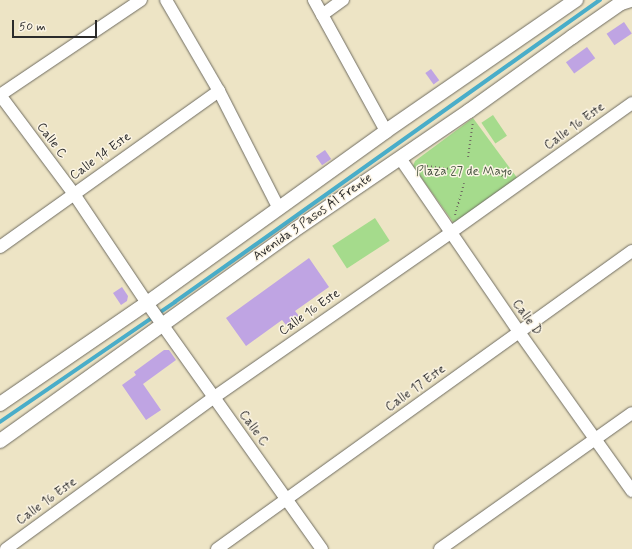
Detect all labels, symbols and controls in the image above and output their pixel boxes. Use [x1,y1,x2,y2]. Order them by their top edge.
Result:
scale bar [14,12,99,38]
text: 50 m [19,19,46,35]
street label: Calle 16 Este [542,100,608,154]
street label: Calle C [33,120,69,162]
street label: Calle 14 Este [67,130,135,184]
park label: Plaza 27 de Mayo [416,164,512,180]
street label: Avenida 3 Pasos Al Frente [248,170,378,266]
street label: Calle 16 Este [276,286,344,340]
street label: Calle D [508,297,544,339]
street label: Calle 17 Este [383,362,449,416]
street label: Calle C [235,408,271,450]
street label: Calle 16 Este [14,475,80,529]

